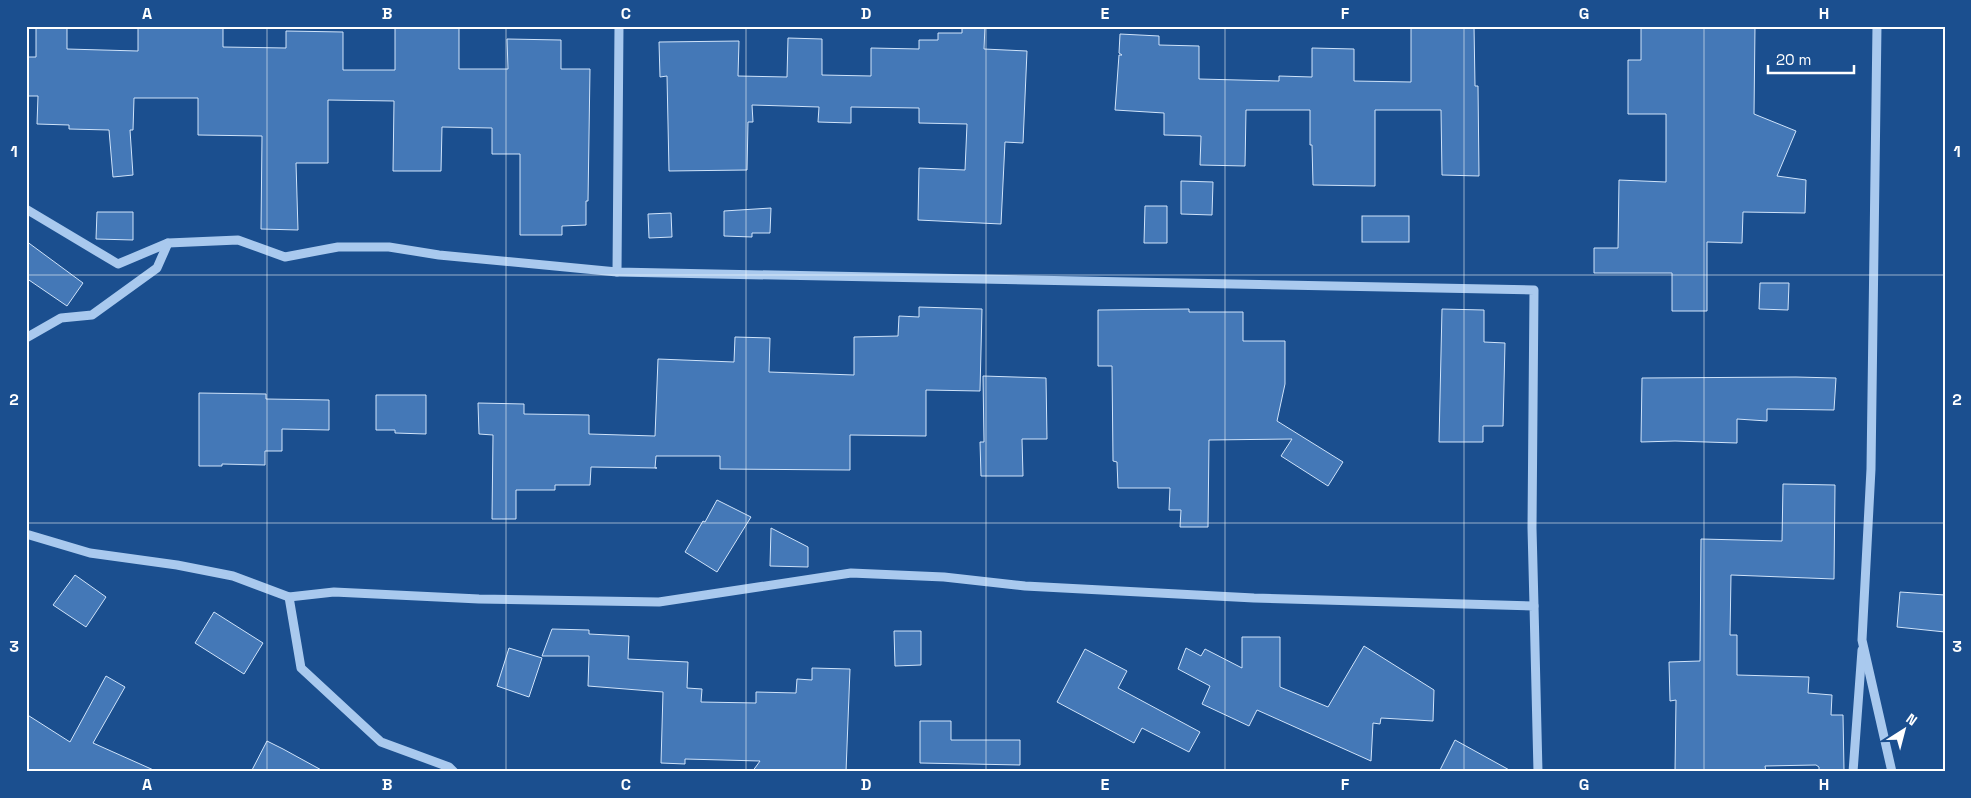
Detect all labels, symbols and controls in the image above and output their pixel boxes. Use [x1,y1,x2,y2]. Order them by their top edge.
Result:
text: A [142,3,152,24]
text: B [382,3,392,24]
text: C [621,3,631,24]
text: D [861,3,871,24]
text: E [1101,3,1110,24]
text: F [1341,3,1350,24]
text: G [1579,3,1589,24]
text: H [1819,3,1829,24]
scale bar [1768,42,1855,74]
text: 20 m [1776,50,1811,69]
text: 1 [10,141,18,162]
text: 1 [1953,141,1961,162]
text: 2 [9,389,19,410]
text: 2 [1952,389,1962,410]
text: 3 [9,636,19,657]
text: 3 [1952,636,1962,657]
north arrow [1878,706,1928,756]
text: N [1903,709,1921,730]
text: A [142,774,152,795]
text: B [382,774,392,795]
text: C [621,774,631,795]
text: D [861,774,871,795]
text: E [1101,774,1110,795]
text: F [1341,774,1350,795]
text: G [1579,774,1589,795]
text: H [1819,774,1829,795]

